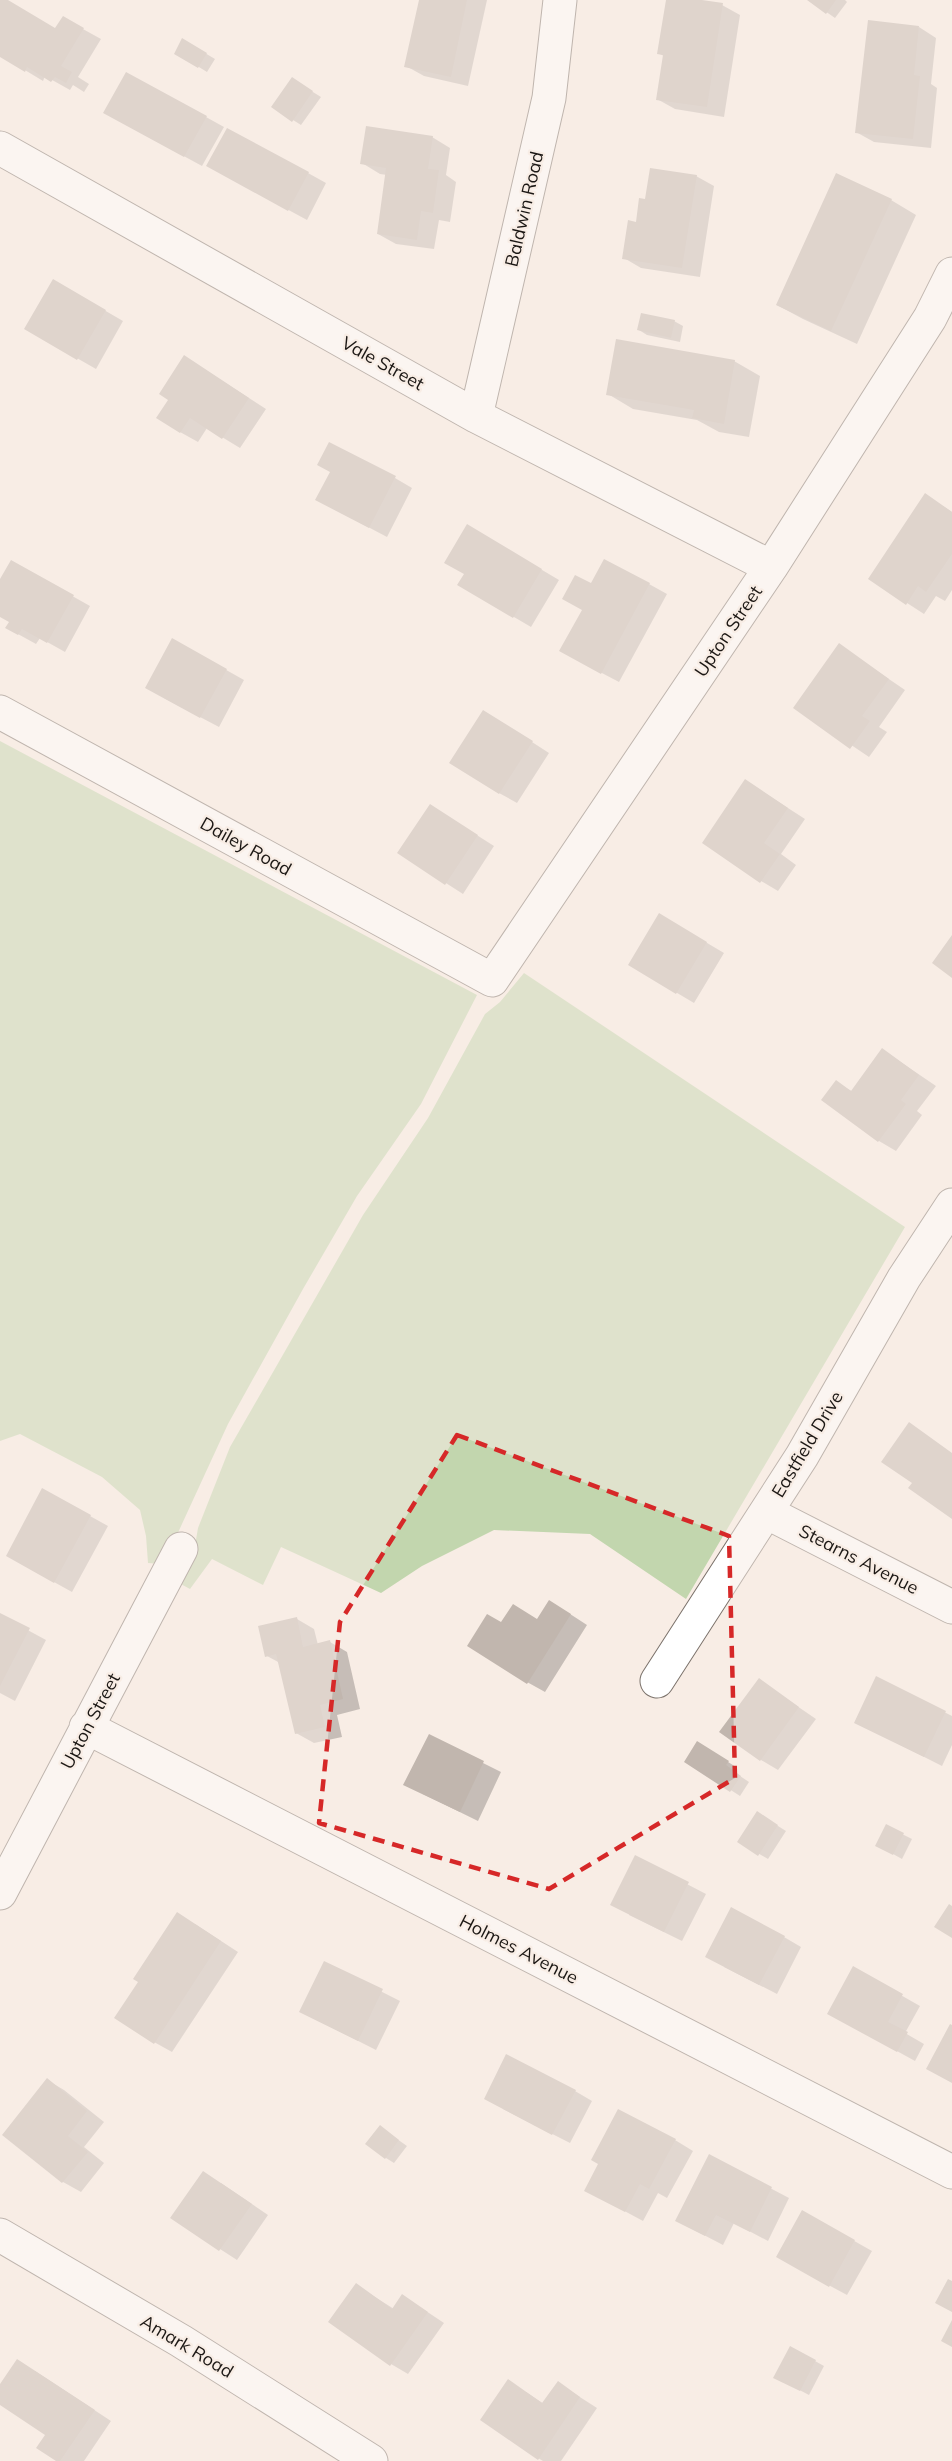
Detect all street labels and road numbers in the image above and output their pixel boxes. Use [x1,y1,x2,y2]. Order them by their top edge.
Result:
street label: Baldwin Road [500,149,548,269]
street label: Vale Street [338,331,428,395]
street label: Upton Street [689,581,767,681]
street label: Dailey Road [196,811,296,881]
street label: Eastfield Drive [766,1387,848,1501]
street label: Stearns Avenue [795,1519,923,1599]
street label: Upton Street [55,1669,125,1773]
street label: Holmes Avenue [456,1909,582,1989]
street label: Amark Road [136,2309,238,2383]

